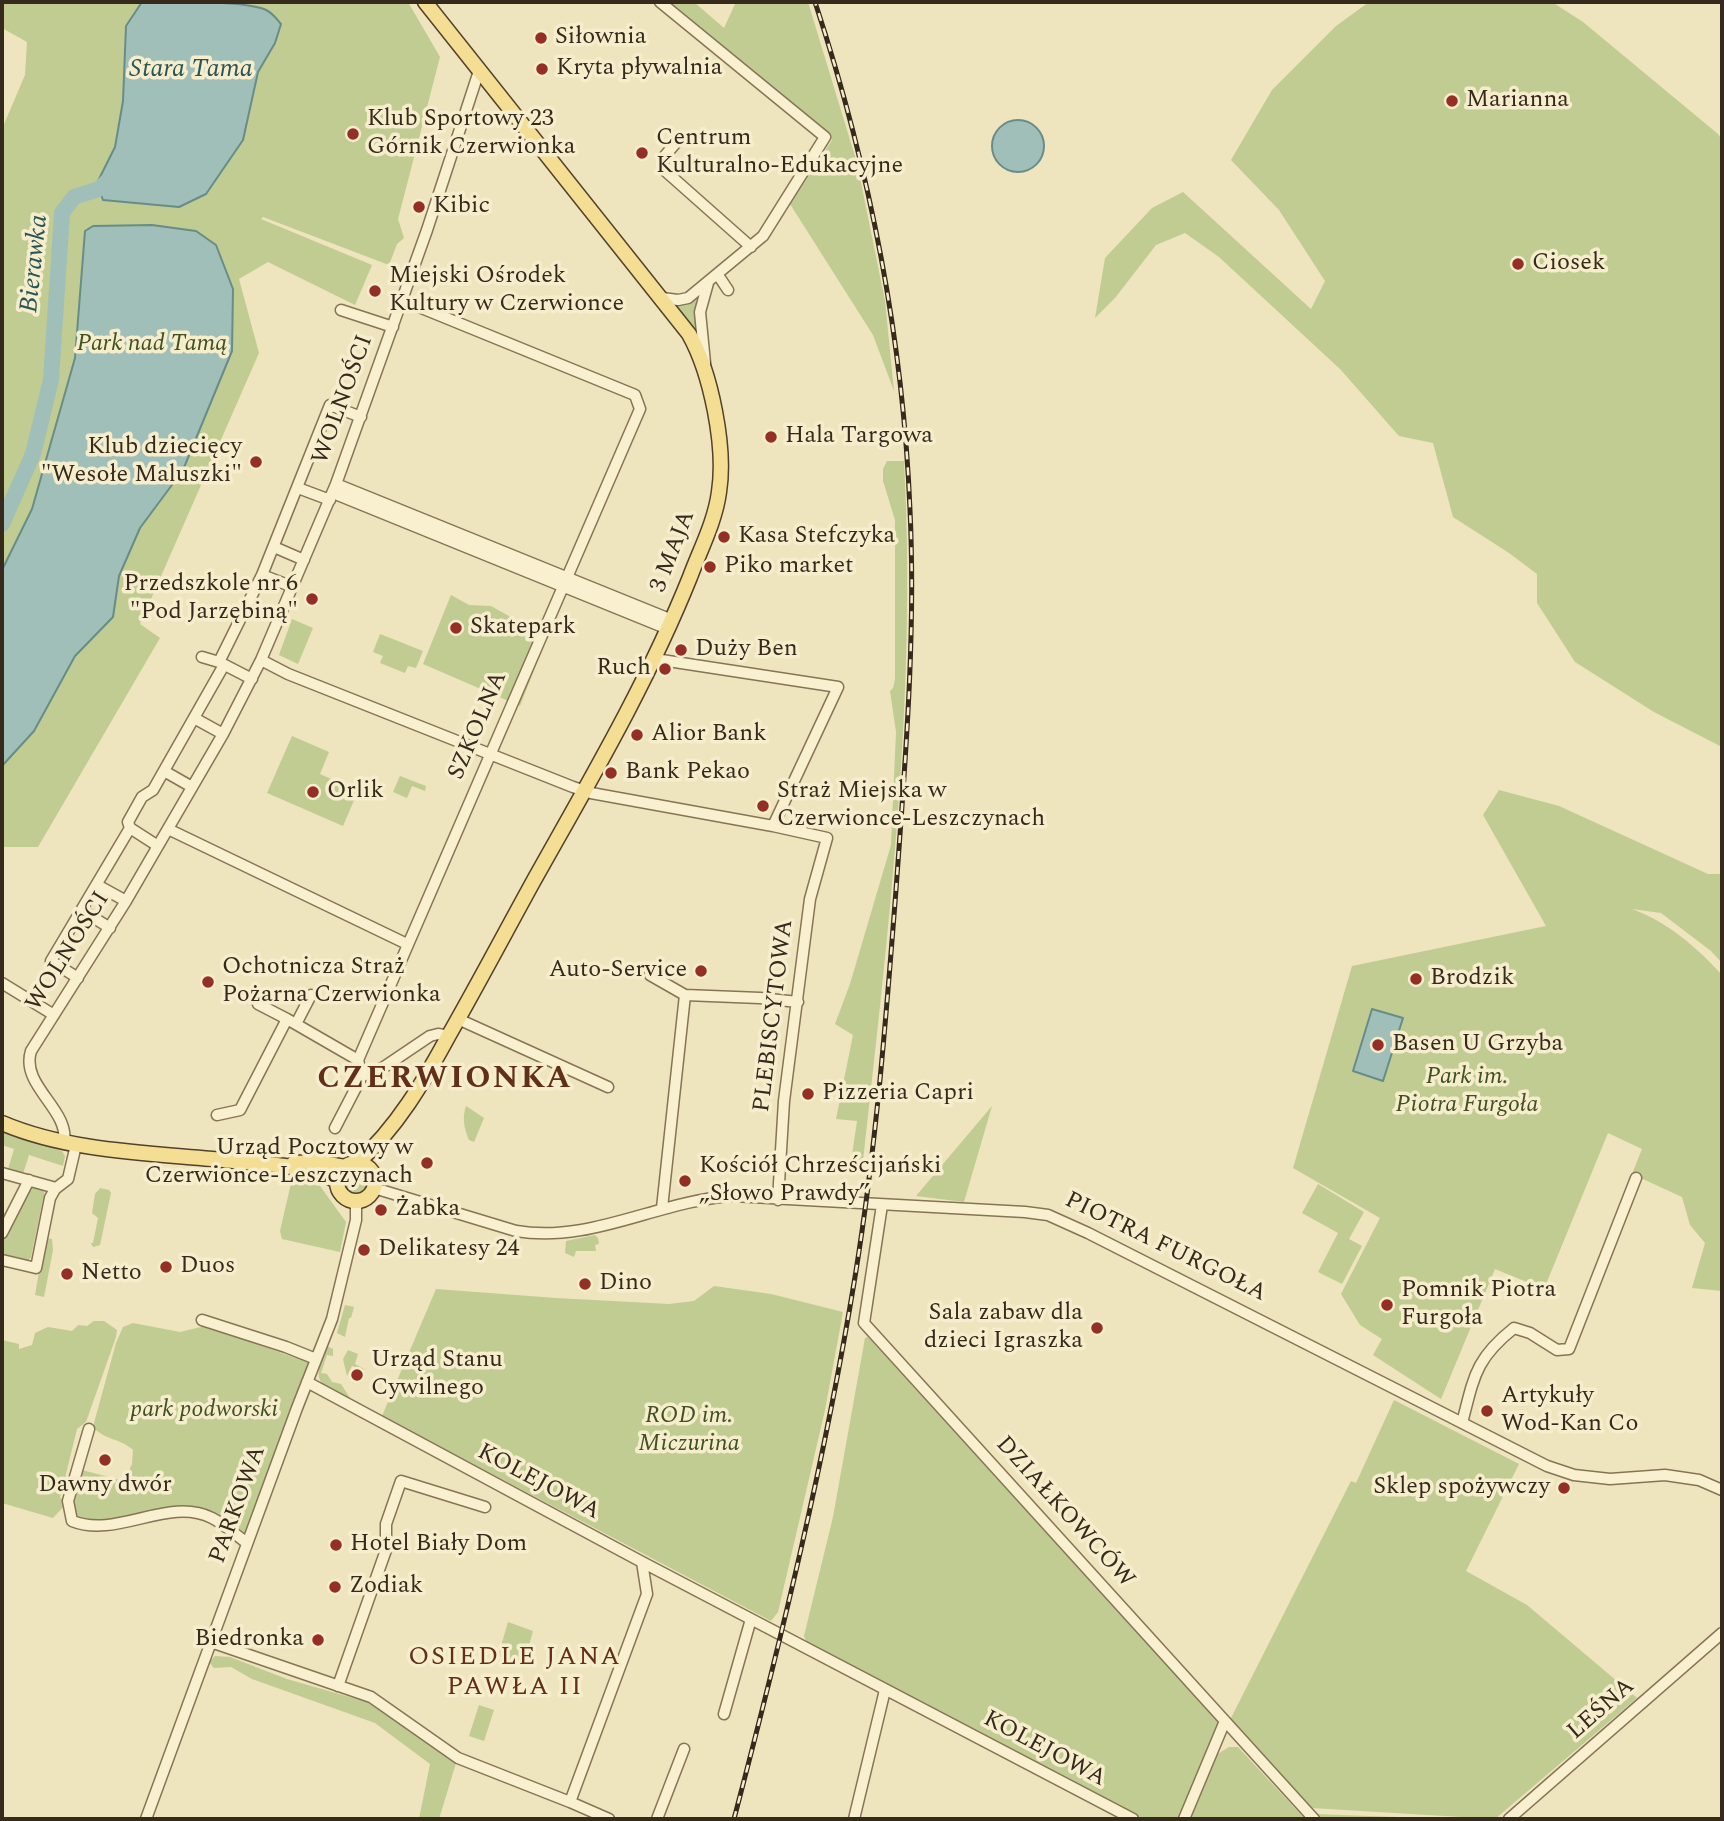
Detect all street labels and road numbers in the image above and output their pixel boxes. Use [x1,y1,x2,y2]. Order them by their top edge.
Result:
street label: WOLNOŚCI [307,331,381,469]
street label: 3 MAJA [645,507,703,597]
street label: SZKOLNA [443,667,515,785]
street label: WOLNOŚCI [21,887,117,1017]
street label: PLEBISCYTOWA [749,918,801,1114]
street label: PIOTRA FURGOŁA [1060,1187,1270,1309]
street label: DZIAŁKOWCÓW [988,1431,1140,1595]
street label: KOLEJOWA [472,1439,604,1527]
street label: PARKOWA [204,1442,274,1568]
street label: LEŚNA [1562,1673,1642,1747]
street label: KOLEJOWA [978,1706,1110,1794]

